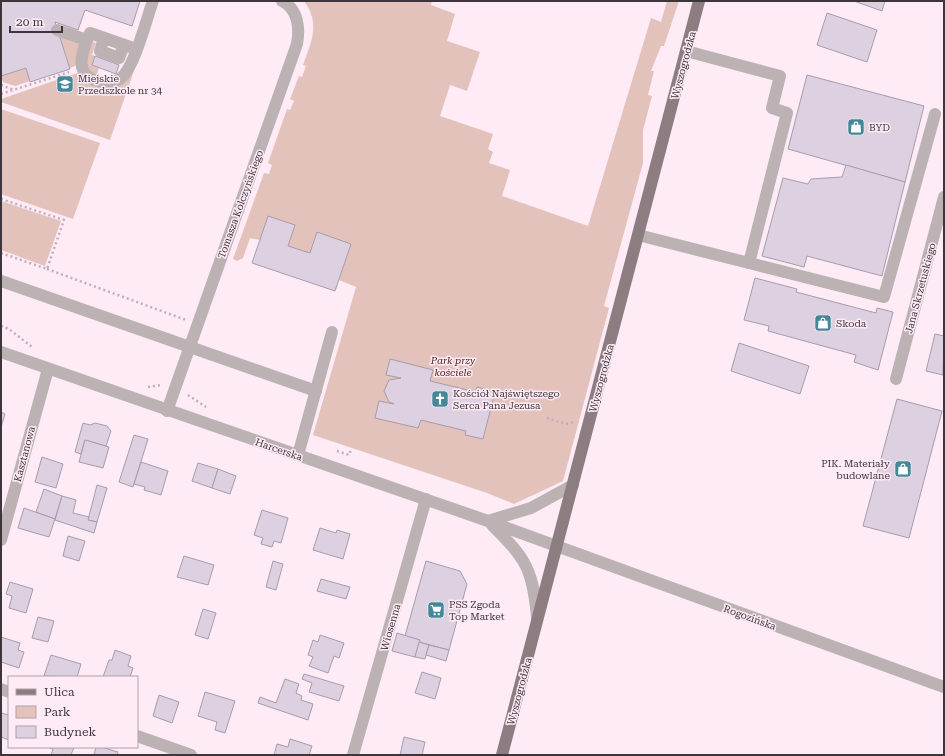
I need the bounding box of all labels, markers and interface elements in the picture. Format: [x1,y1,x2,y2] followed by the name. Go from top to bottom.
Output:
[10,8,62,34] scale bar
[16,15,43,29] text: 20 m
[669,30,698,100] street label: Wyszogrodzka
[78,73,163,96] place label: Miejskie Przedszkole nr 34
[55,74,75,94] school or university icon: Miejskie Przedszkole nr 34
[846,117,866,137] shop icon: BYD
[869,122,890,133] place label: BYD
[216,149,265,260] street label: Tomasza Kolczyńskiego
[903,242,938,335] street label: Jana Skrzetuskiego
[813,313,833,333] shop icon: Skoda
[836,318,867,329] place label: Skoda
[587,343,616,413] street label: Wyszogrodzka
[430,355,476,378] park label: Park przy kościele
[453,388,560,411] place label: Kościół Najświętszego Serca Pana Jezusa
[430,389,450,409] church icon: Kościół Najświętszego Serca Pana Jezusa
[12,425,37,483] street label: Kasztanowa
[254,436,304,463] street label: Harcerska
[821,458,891,481] place label: PIK. Materiały budowlane
[893,459,913,479] shop icon: PIK. Materiały budowlane
[449,599,505,622] place label: PSS Zgoda Top Market
[426,600,446,620] supermarket icon: PSS Zgoda Top Market
[379,602,403,652] street label: Wiosenna
[722,603,778,632] street label: Rogozińska
[505,656,534,726] street label: Wyszogrodzka
[8,676,138,748] legend
[44,685,75,699] text: Ulica
[44,705,71,719] text: Park
[44,725,96,739] text: Budynek

